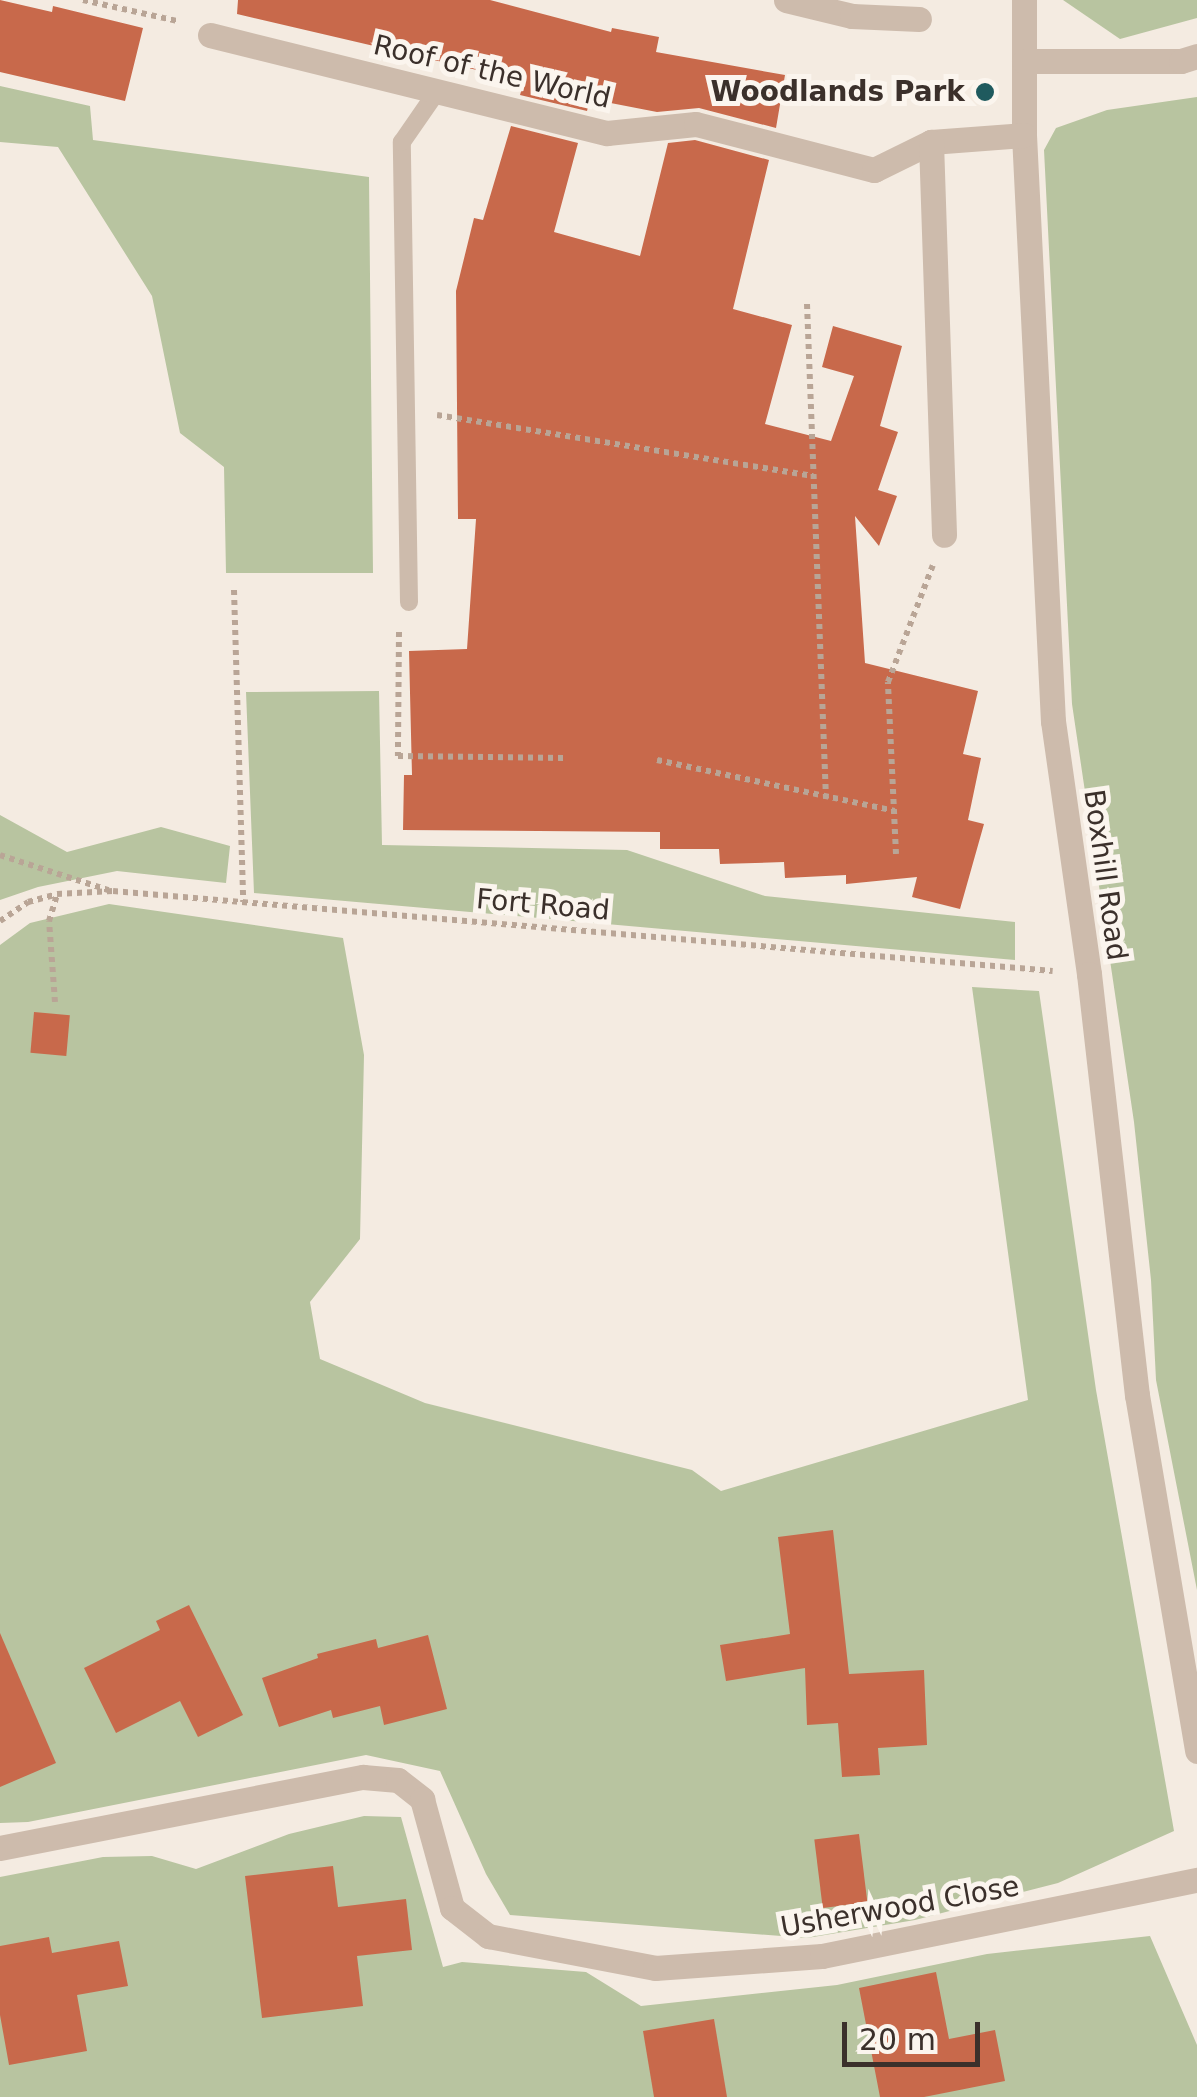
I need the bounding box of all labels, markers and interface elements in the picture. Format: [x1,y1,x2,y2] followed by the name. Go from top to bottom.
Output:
[370,28,614,116] street label: Roof of the World
[711,75,965,109] place label: Woodlands Park
[974,81,996,103] marker: Woodlands Park
[1076,787,1134,963] street label: Boxhill Road
[475,882,611,928] street label: Fort Road
[778,1869,1022,1945] street label: Usherwood Close
[847,2002,984,2064] scale bar
[859,2022,936,2057] text: 20 m

